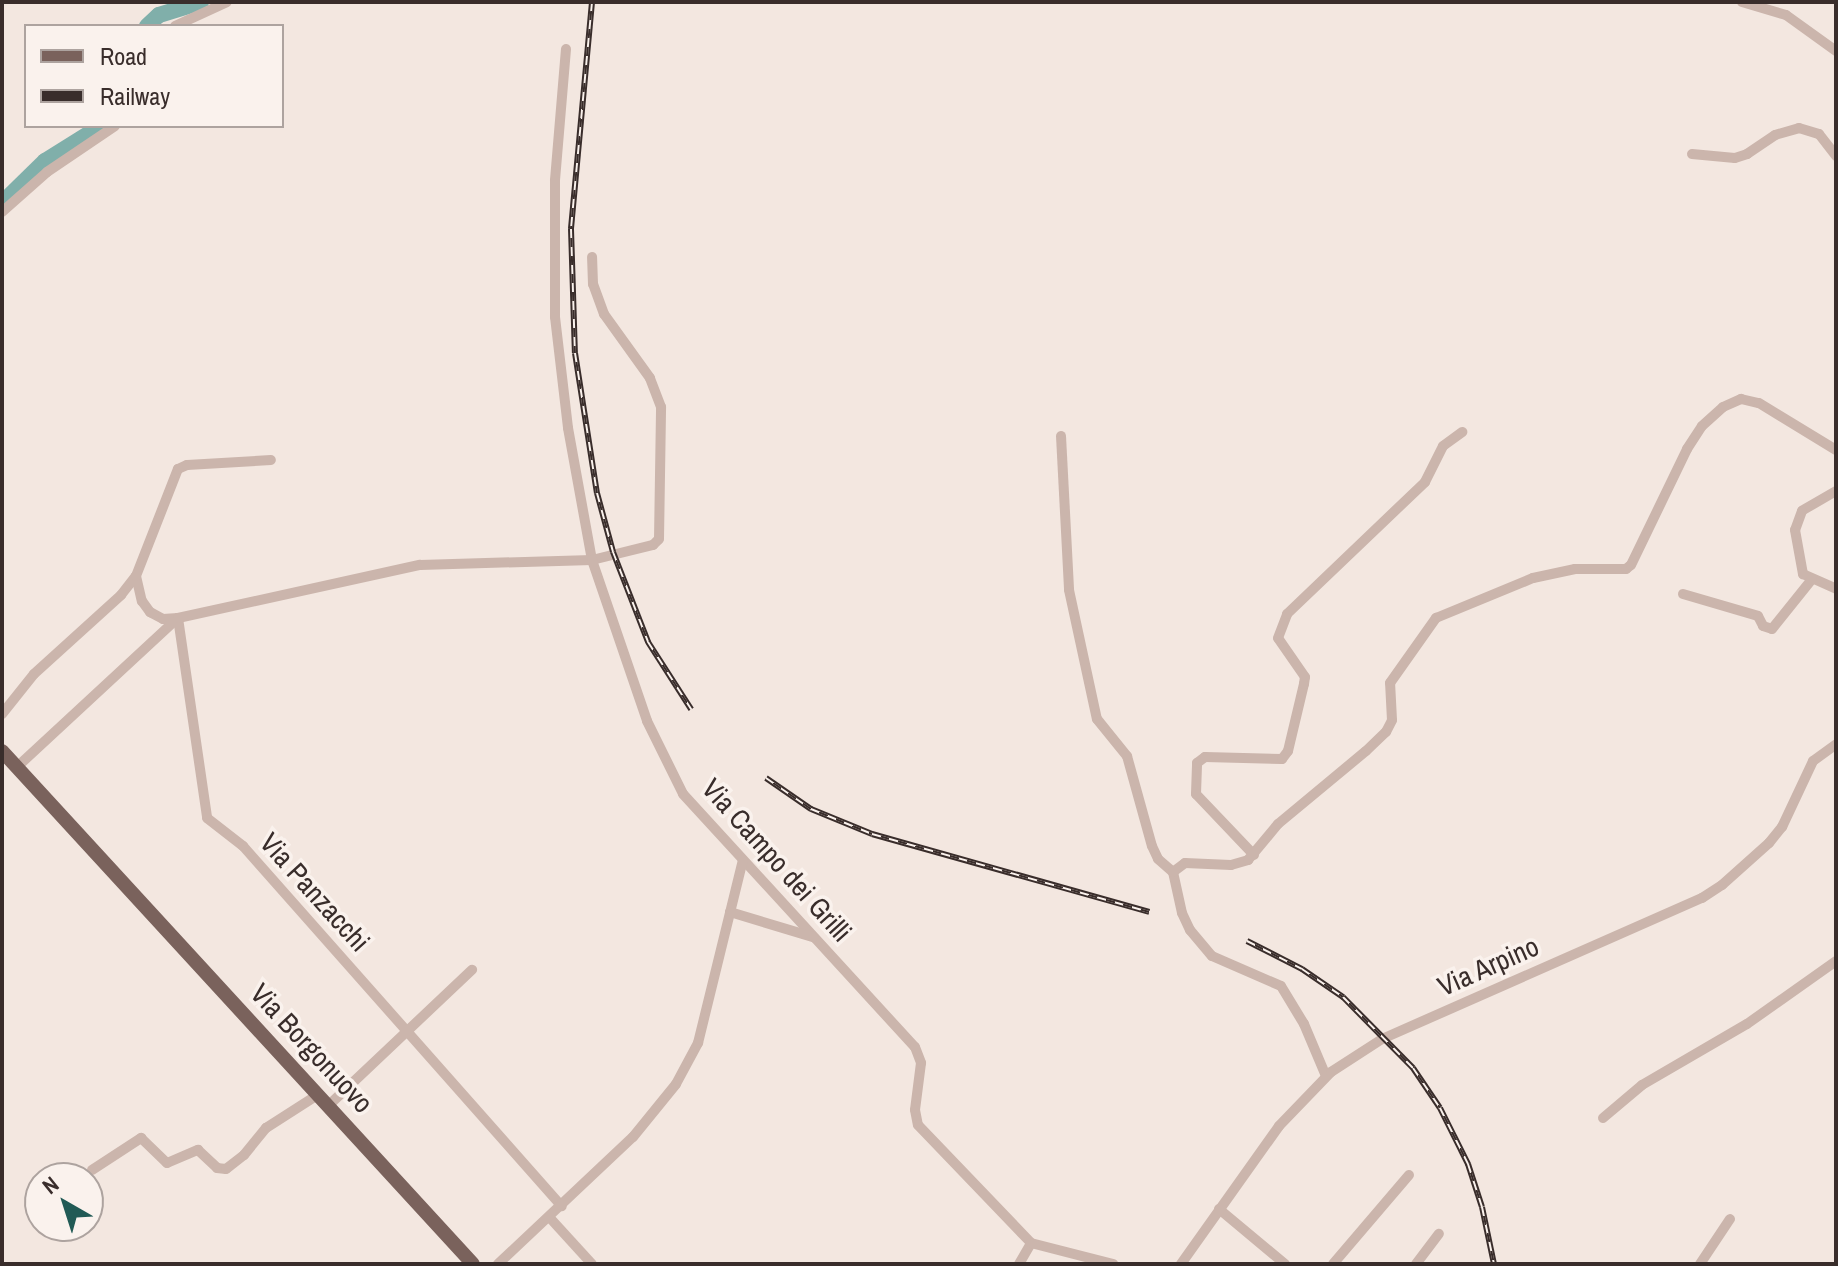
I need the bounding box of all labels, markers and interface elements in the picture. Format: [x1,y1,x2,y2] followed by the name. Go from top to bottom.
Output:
[24,24,284,128] legend
[100,40,147,72] text: Road
[100,80,170,112] text: Railway
[695,772,859,948] street label: Via Campo dei Grilli
[253,826,377,958] street label: Via Panzacchi
[1432,929,1544,1003] street label: Via Arpino
[244,976,380,1120] street label: Via Borgonuovo
[24,1162,104,1242] north arrow
[36,1169,65,1201] text: N

